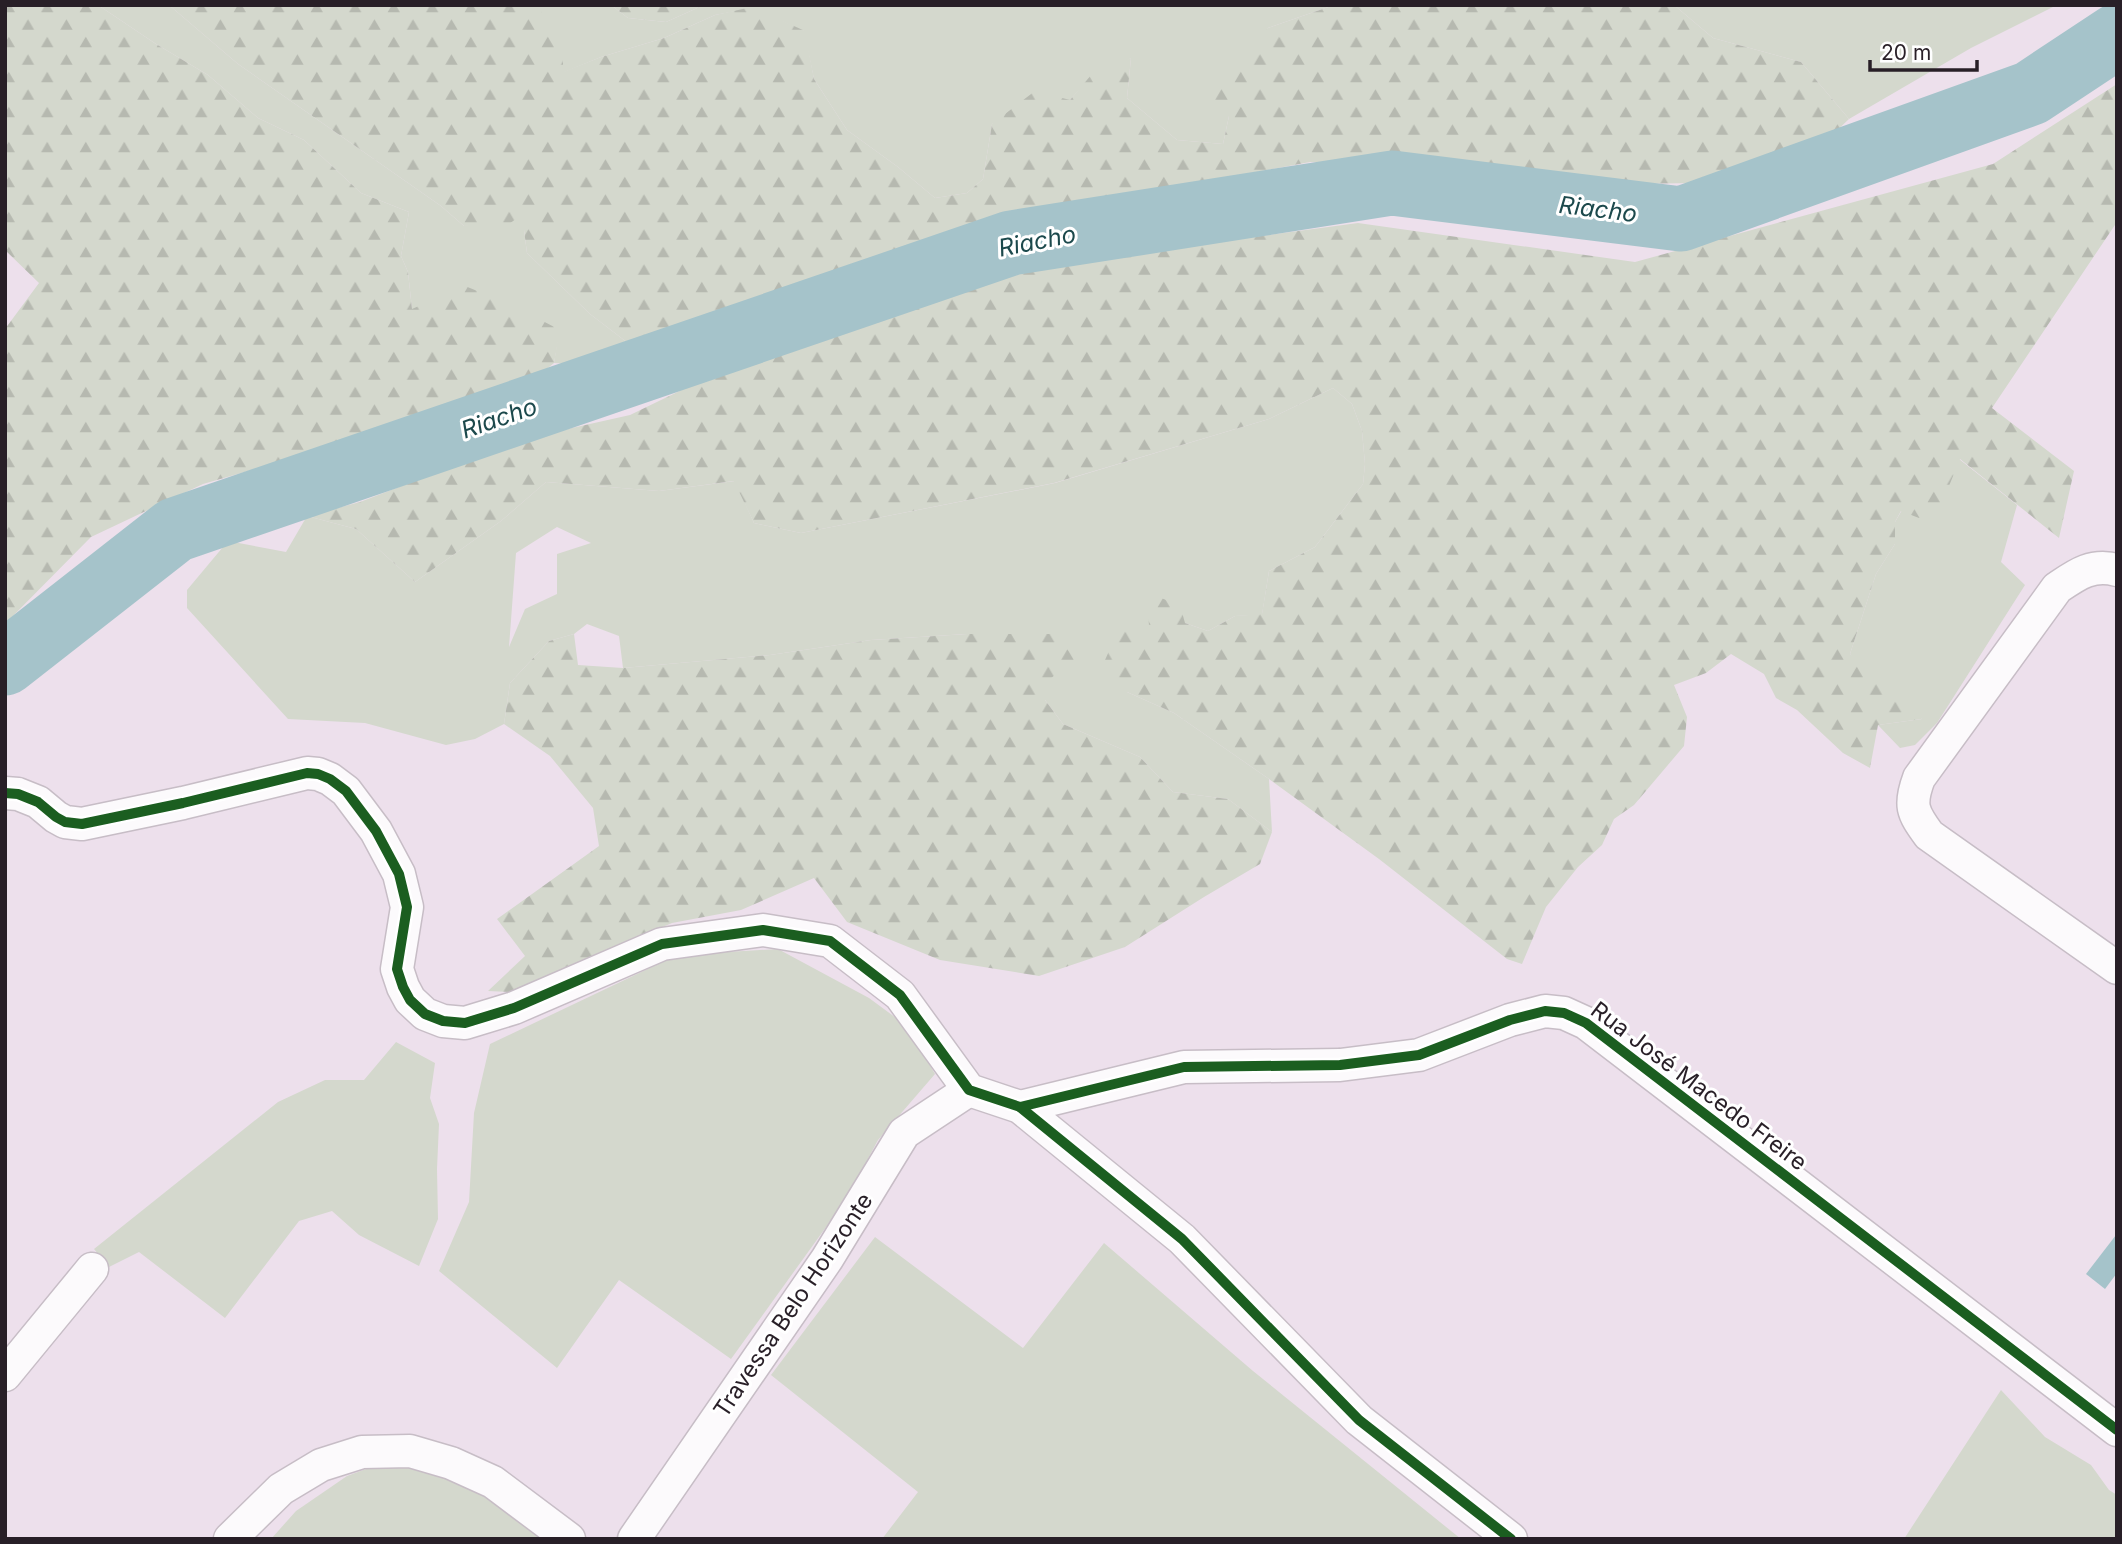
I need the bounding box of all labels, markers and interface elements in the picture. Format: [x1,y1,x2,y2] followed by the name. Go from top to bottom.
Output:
[1870,28,1977,72] scale bar
[1881,40,1931,65] text: 20 m
[1557,190,1639,228] water label: Riacho
[996,219,1078,263] water label: Riacho
[457,392,541,444] water label: Riacho
[1585,996,1813,1176] street label: Rua José Macedo Freire
[707,1188,879,1422] street label: Travessa Belo Horizonte

